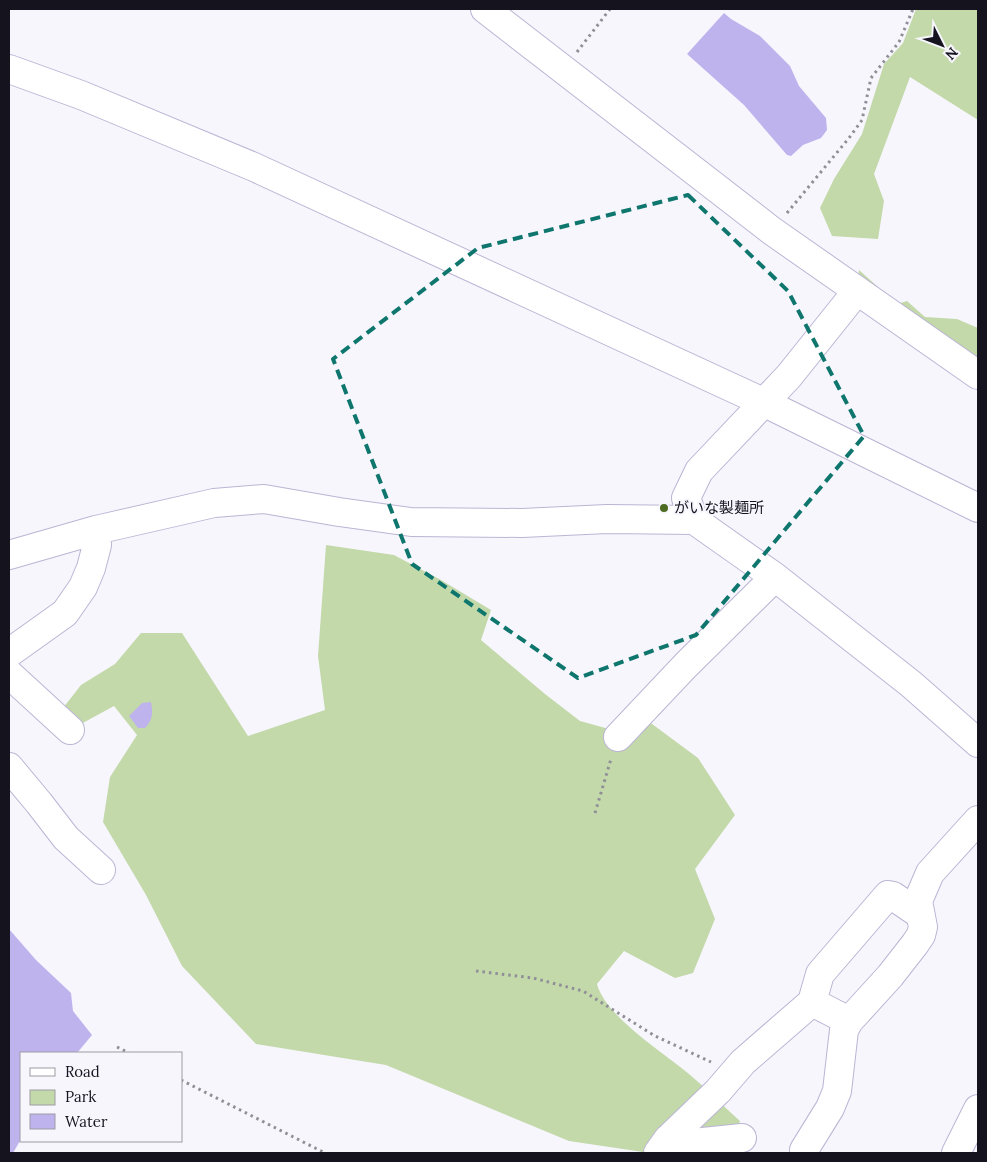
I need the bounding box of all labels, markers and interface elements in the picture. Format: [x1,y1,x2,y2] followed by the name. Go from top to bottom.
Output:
[917,20,967,70] north arrow
[941,44,962,64] text: N
[674,498,764,517] place label: がいな製麺所
[658,502,670,514] marker: がいな製麺所
[20,1052,182,1142] legend
[65,1062,100,1081] text: Road
[65,1087,96,1106] text: Park
[65,1112,108,1131] text: Water

